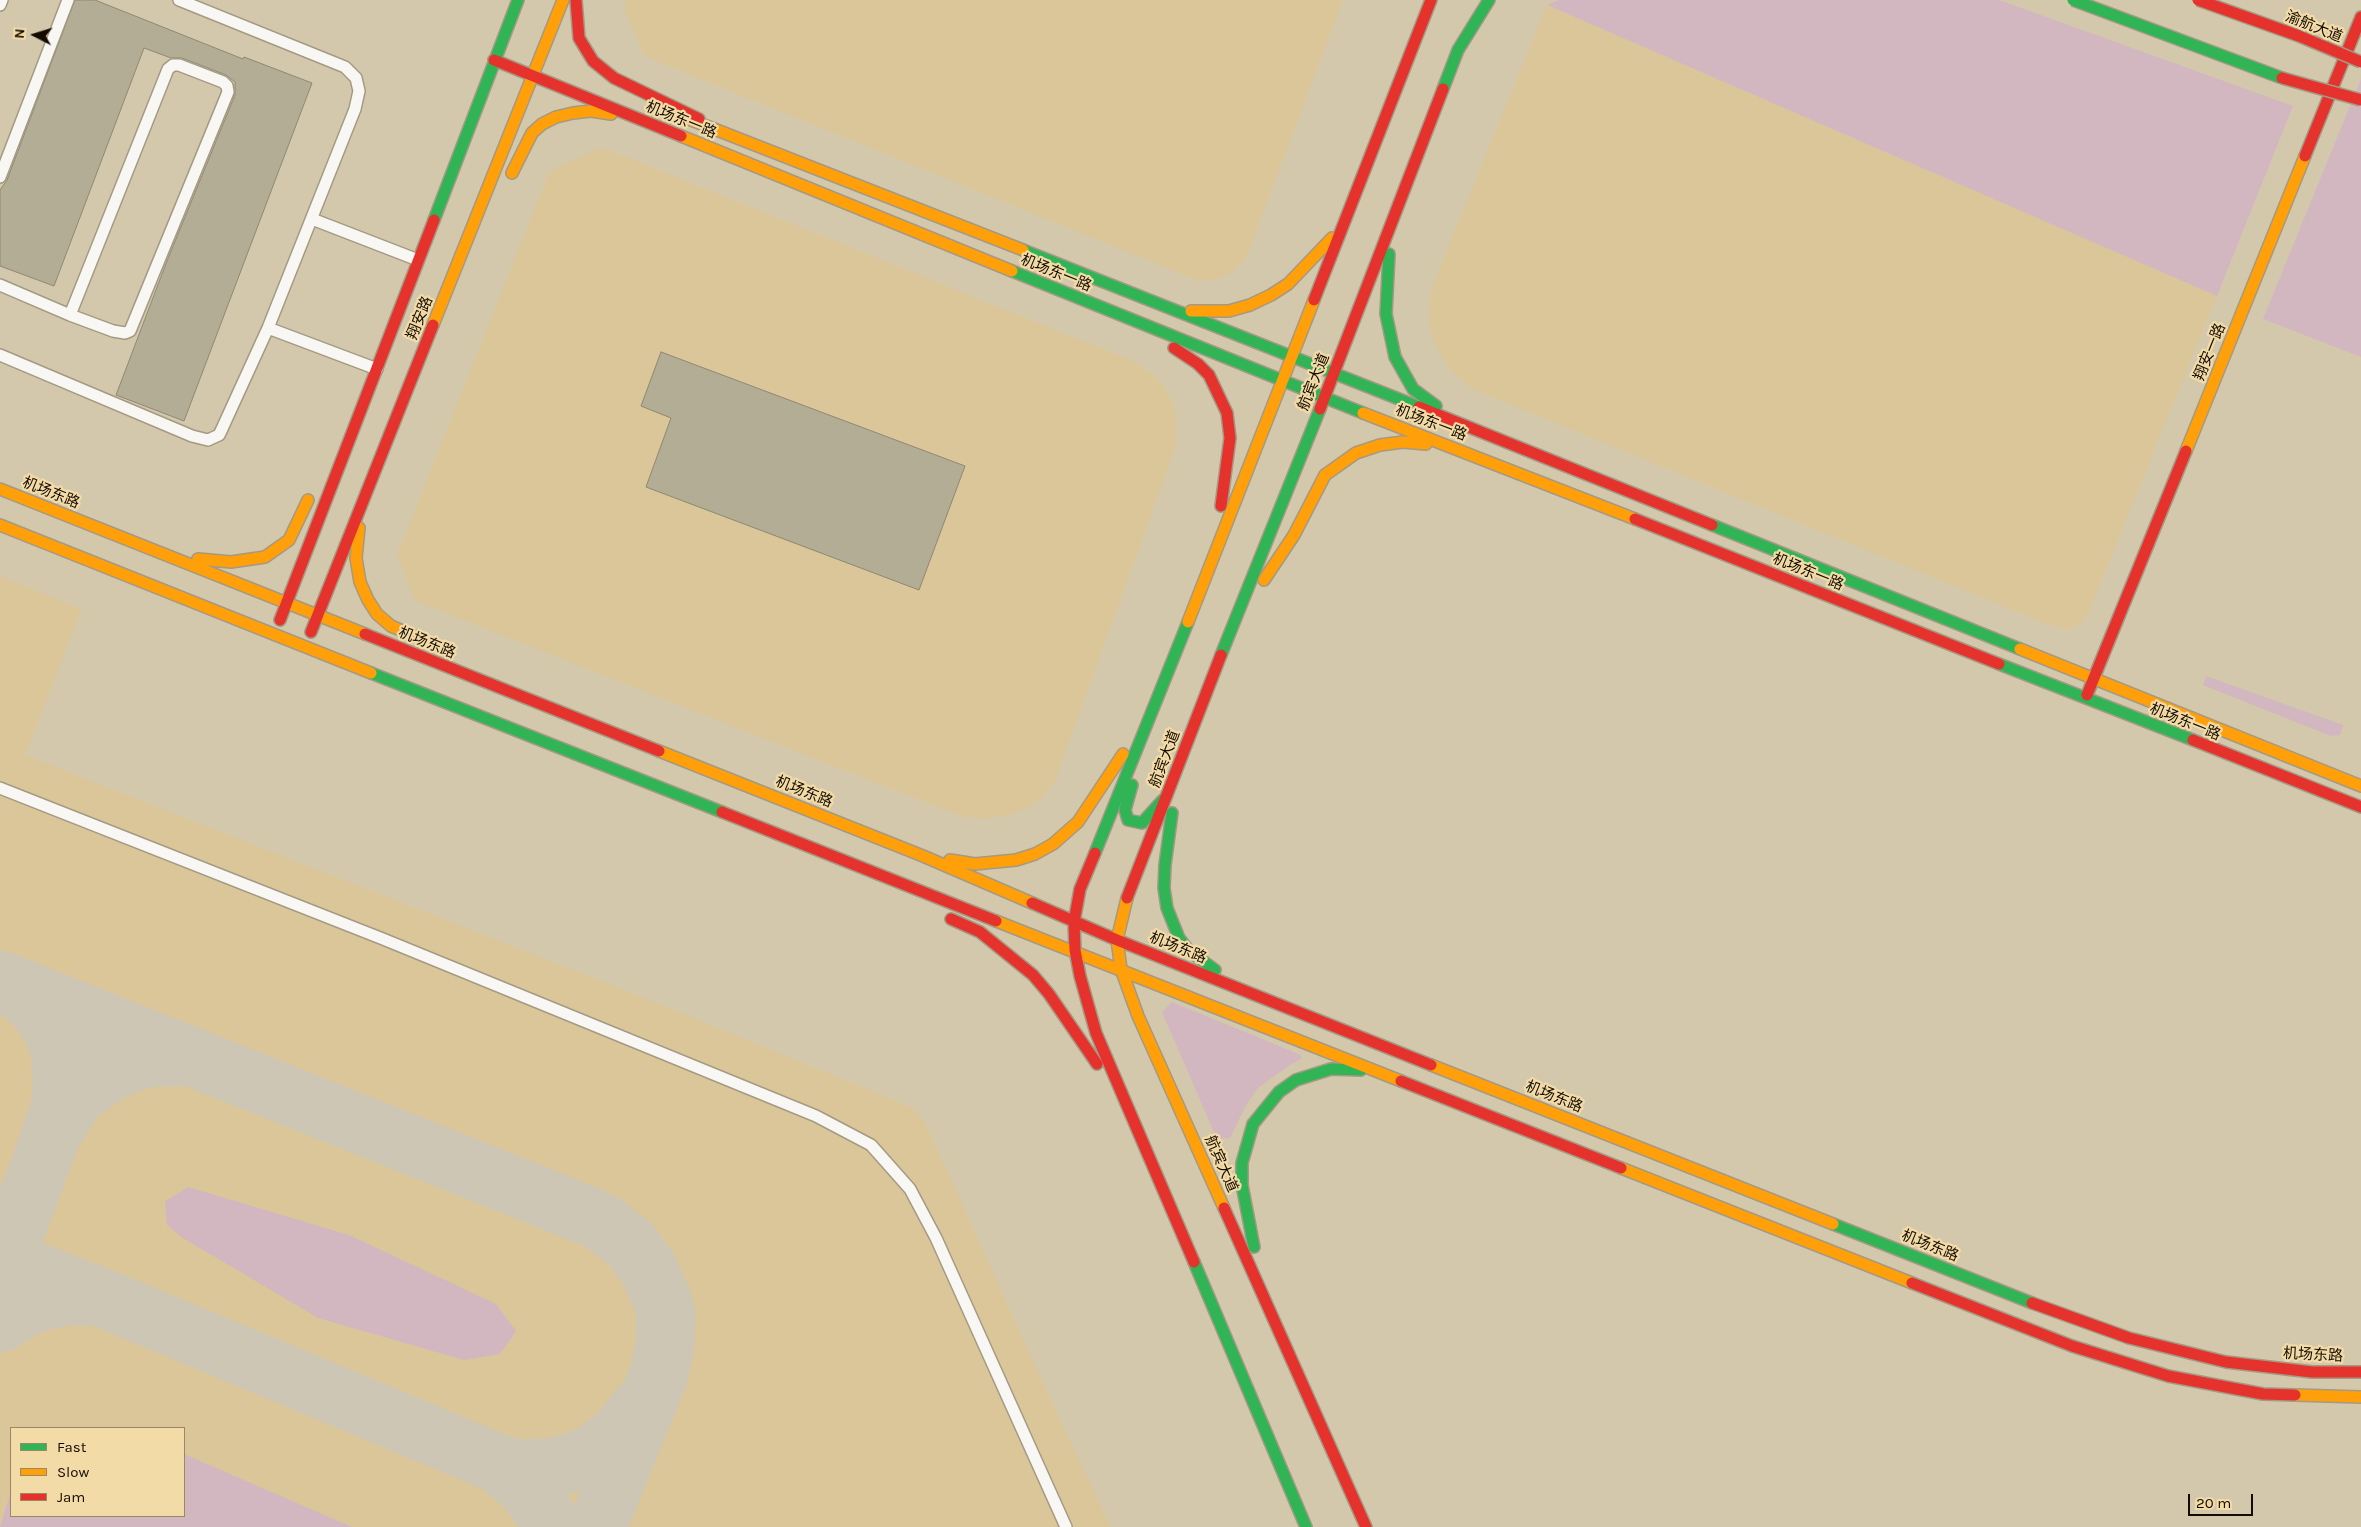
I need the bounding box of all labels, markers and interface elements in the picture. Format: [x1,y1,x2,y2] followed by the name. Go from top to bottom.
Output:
[2283,7,2345,47] street label: 渝航大道
[10,10,60,60] north arrow
[11,28,28,39] text: N
[643,98,719,142] street label: 机场东一路
[1018,251,1094,295] street label: 机场东一路
[403,294,437,342] street label: 翔安路
[2190,321,2230,383] street label: 翔安一路
[1294,351,1334,413] street label: 航宾大道
[1393,401,1469,445] street label: 机场东一路
[20,473,82,513] street label: 机场东路
[1770,550,1846,594] street label: 机场东一路
[396,623,458,663] street label: 机场东路
[2147,700,2223,744] street label: 机场东一路
[1146,728,1184,790] street label: 航宾大道
[773,772,835,812] street label: 机场东路
[1147,928,1209,968] street label: 机场东路
[1523,1077,1585,1117] street label: 机场东路
[1201,1133,1241,1195] street label: 航宾大道
[1899,1226,1961,1266] street label: 机场东路
[2283,1344,2343,1366] street label: 机场东路
[10,1427,185,1517] legend
[57,1438,86,1456] text: Fast
[57,1463,89,1481] text: Slow
[2191,1484,2256,1516] scale bar
[57,1488,85,1506] text: Jam
[2196,1494,2231,1512] text: 20 m

